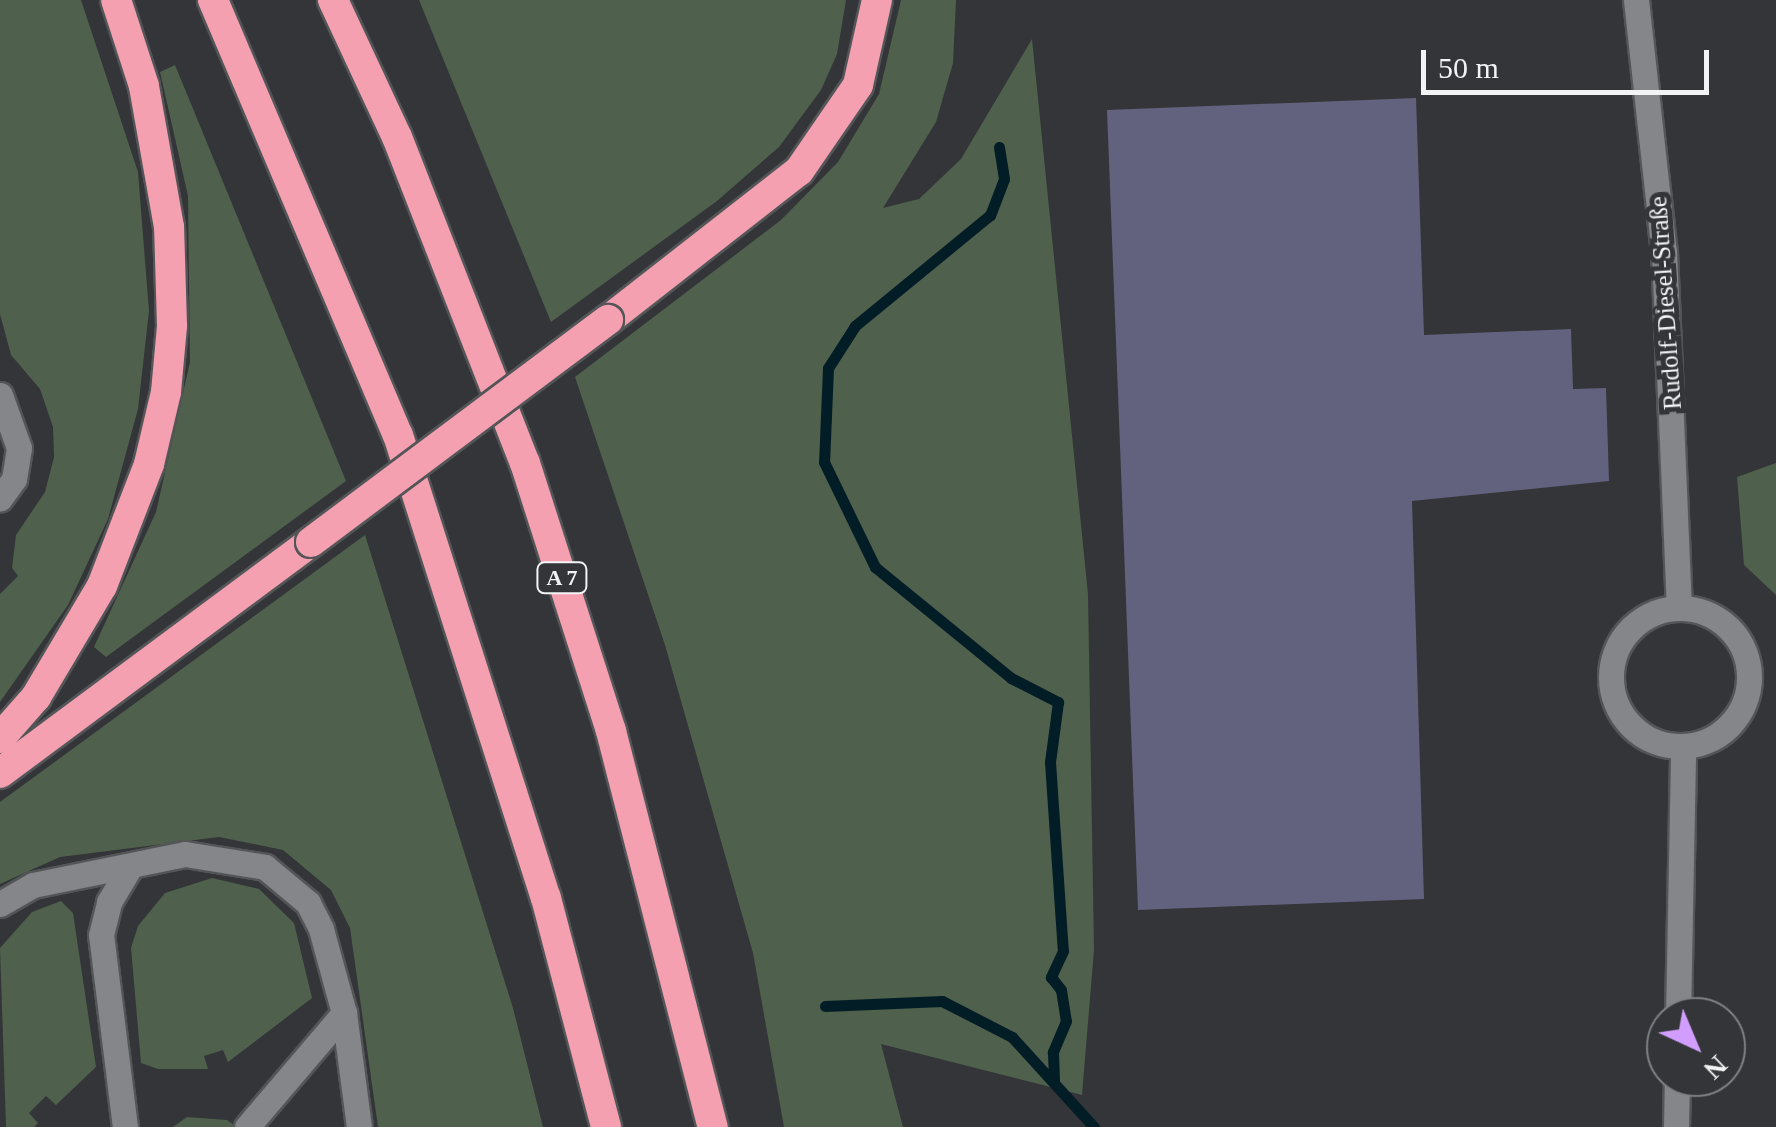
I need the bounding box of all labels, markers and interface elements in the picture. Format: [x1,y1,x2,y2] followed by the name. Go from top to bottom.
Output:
[1426,30,1714,92] scale bar
[1438,51,1499,84] text: 50 m
[1644,195,1688,411] street label: Rudolf-Diesel-Straße
[534,561,590,595] road number: A 7
[1646,997,1746,1097] north arrow
[1698,1049,1734,1086] text: N

